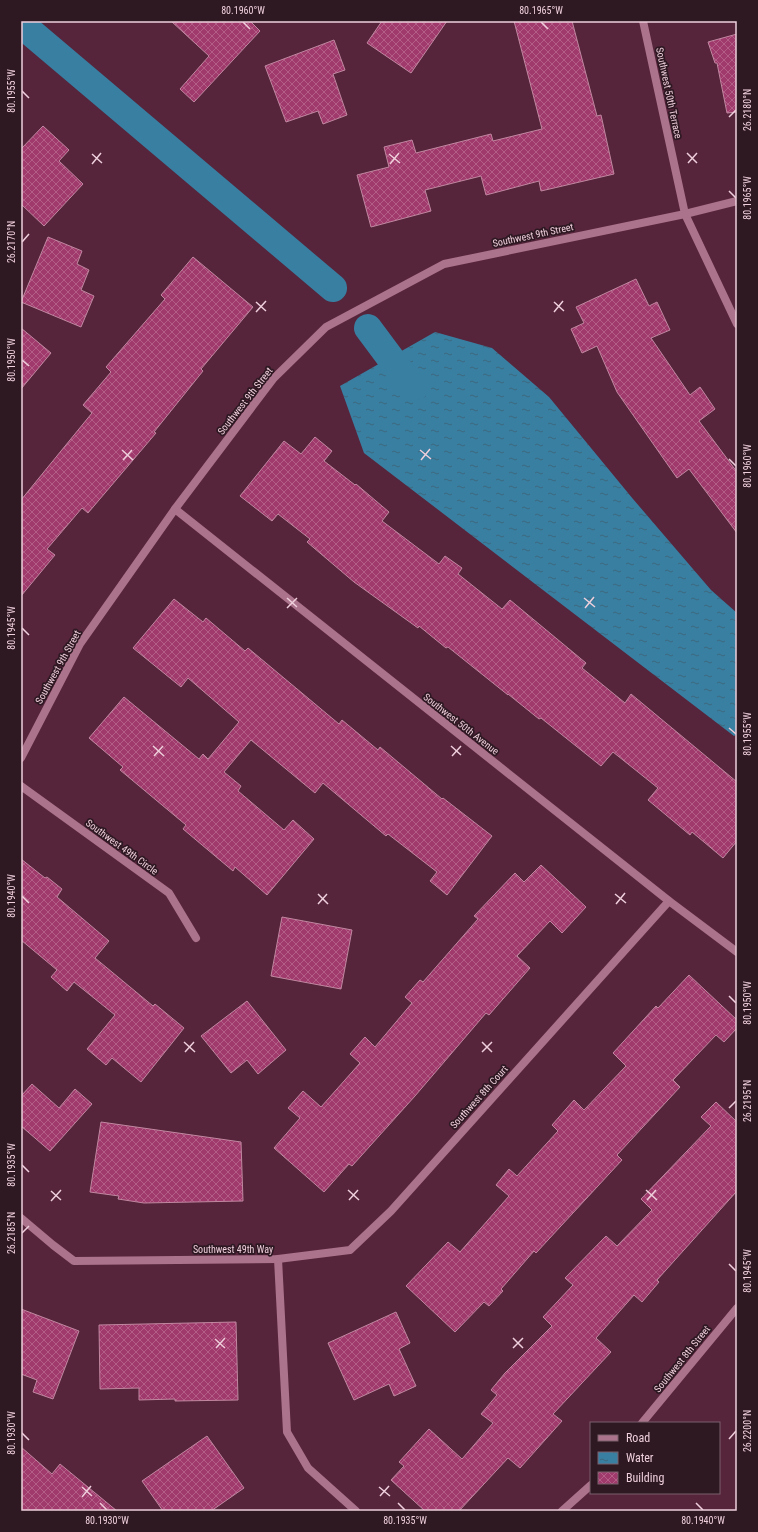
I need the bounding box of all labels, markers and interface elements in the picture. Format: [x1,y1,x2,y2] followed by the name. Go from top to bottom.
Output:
[221,5,265,16] text: 80.1960°W
[519,5,563,16] text: 80.1965°W
[654,46,684,140] street label: Southwest 50th Terrace
[6,69,17,113] text: 80.1955°W
[742,89,753,131] text: 26.2180°N
[742,176,753,220] text: 80.1965°W
[6,221,17,263] text: 26.2170°N
[492,221,574,249] street label: Southwest 9th Street
[6,338,17,382] text: 80.1950°W
[215,365,275,437] street label: Southwest 9th Street
[742,444,753,488] text: 80.1960°W
[6,606,17,650] text: 80.1945°W
[33,628,83,706] street label: Southwest 9th Street
[421,691,501,757] street label: Southwest 50th Avenue
[742,712,753,756] text: 80.1955°W
[84,817,160,877] street label: Southwest 49th Circle
[6,874,17,918] text: 80.1940°W
[742,981,753,1025] text: 80.1950°W
[448,1063,510,1131] street label: Southwest 8th Court
[742,1080,753,1122] text: 26.2195°N
[6,1143,17,1187] text: 80.1935°W
[6,1212,17,1254] text: 26.2185°N
[193,1244,273,1255] street label: Southwest 49th Way
[742,1249,753,1293] text: 80.1945°W
[652,1324,712,1394] street label: Southwest 8th Street
[742,1410,753,1452] text: 26.2200°N
[6,1411,17,1455] text: 80.1930°W
[590,1422,720,1494] legend
[626,1431,650,1445] text: Road
[626,1451,654,1465] text: Water
[626,1471,664,1485] text: Building
[85,1515,129,1526] text: 80.1930°W
[383,1515,427,1526] text: 80.1935°W
[681,1515,725,1526] text: 80.1940°W

